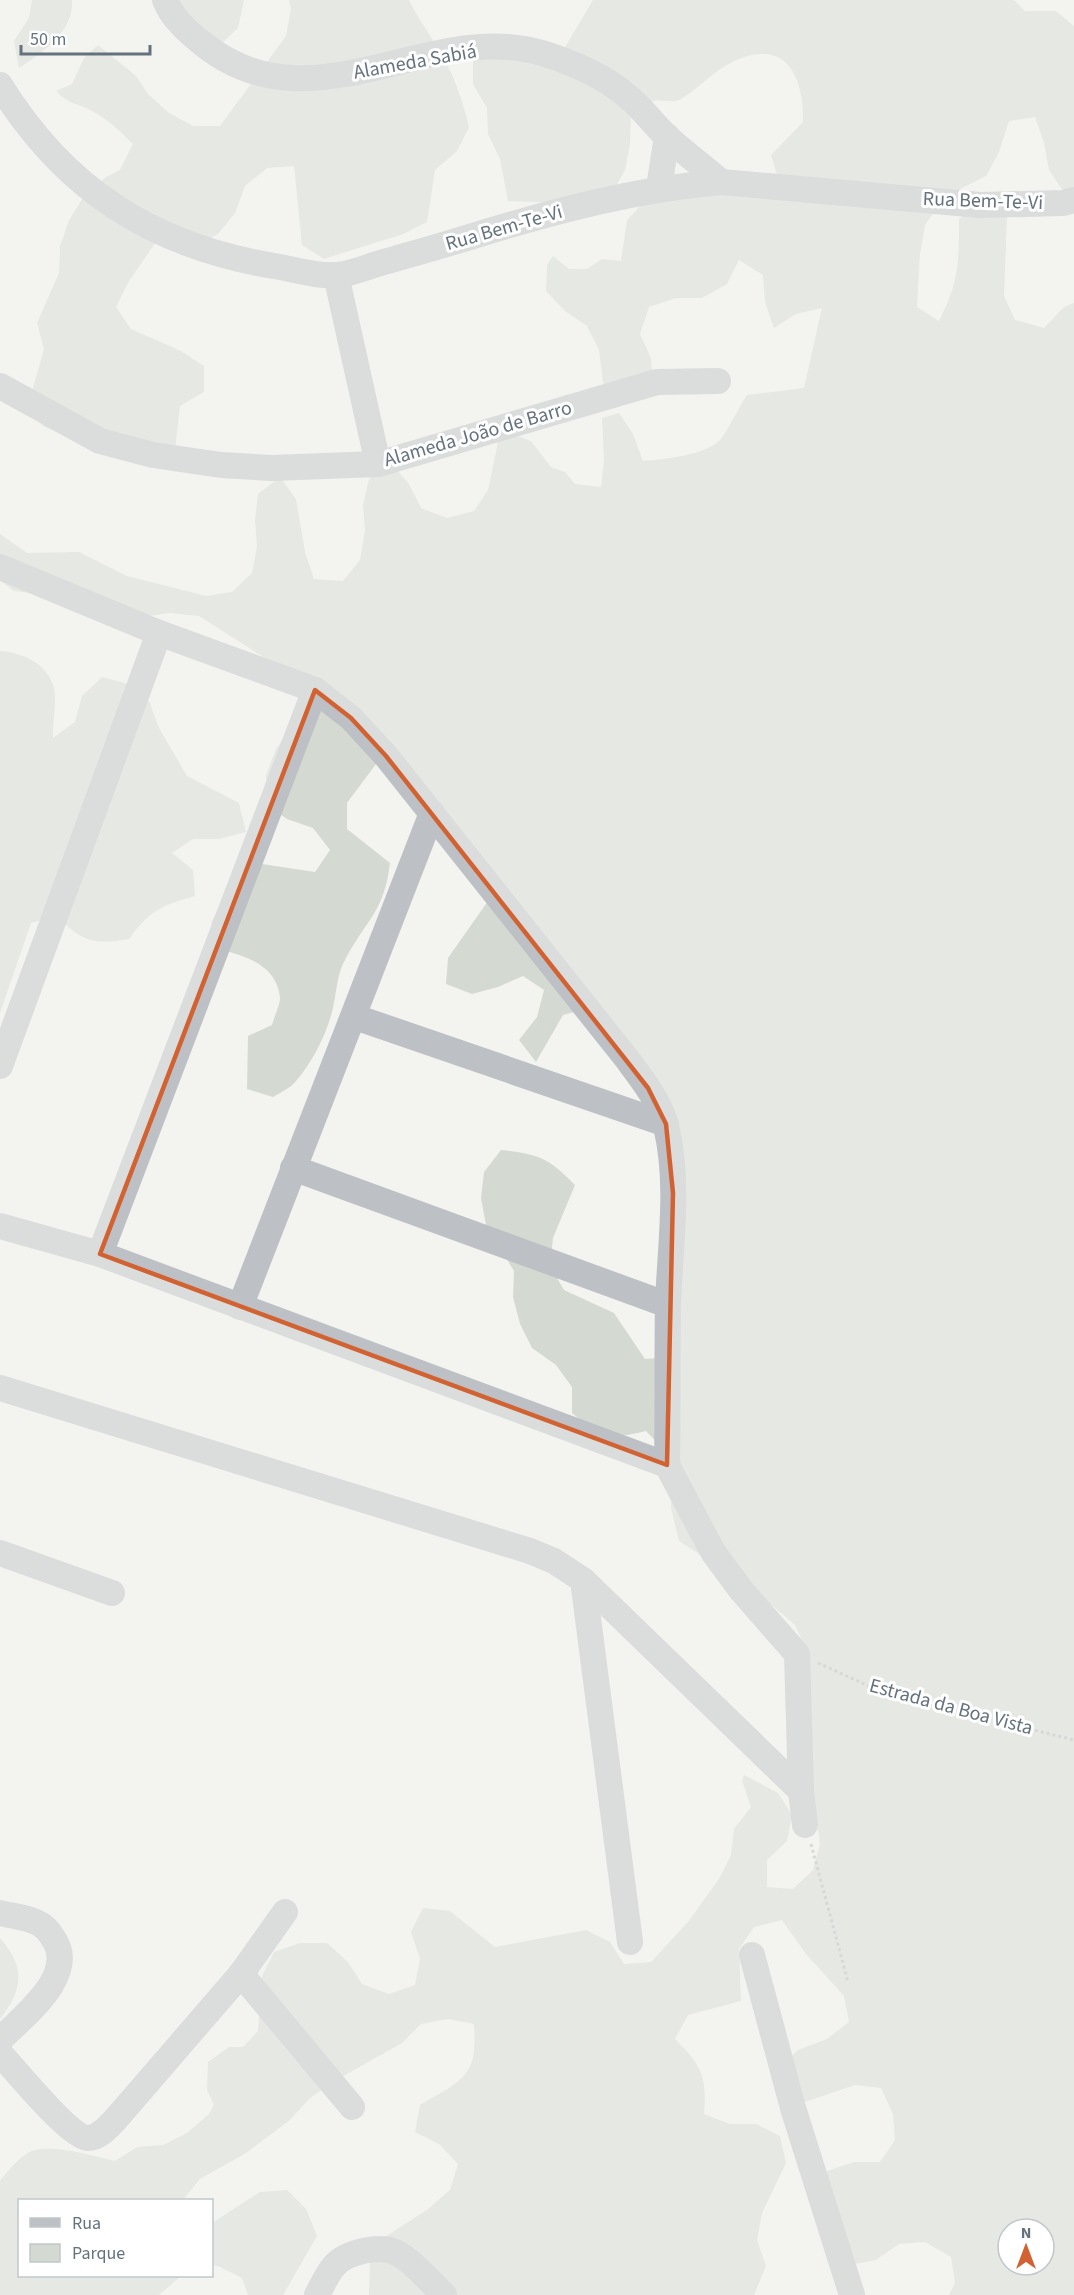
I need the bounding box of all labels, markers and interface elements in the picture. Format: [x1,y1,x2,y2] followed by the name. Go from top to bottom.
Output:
[21,18,150,56] scale bar
[30,27,66,52] text: 50 m
[351,37,479,87] street label: Alameda Sabiá
[922,185,1044,217] street label: Rua Bem-Te-Vi
[442,198,566,258] street label: Rua Bem-Te-Vi
[381,394,575,474] street label: Alameda João de Barro
[866,1672,1036,1742] street label: Estrada da Boa Vista
[18,2199,213,2277] legend
[72,2211,101,2236] text: Rua
[996,2217,1056,2277] north arrow
[1021,2222,1031,2244] text: N
[72,2241,125,2266] text: Parque

